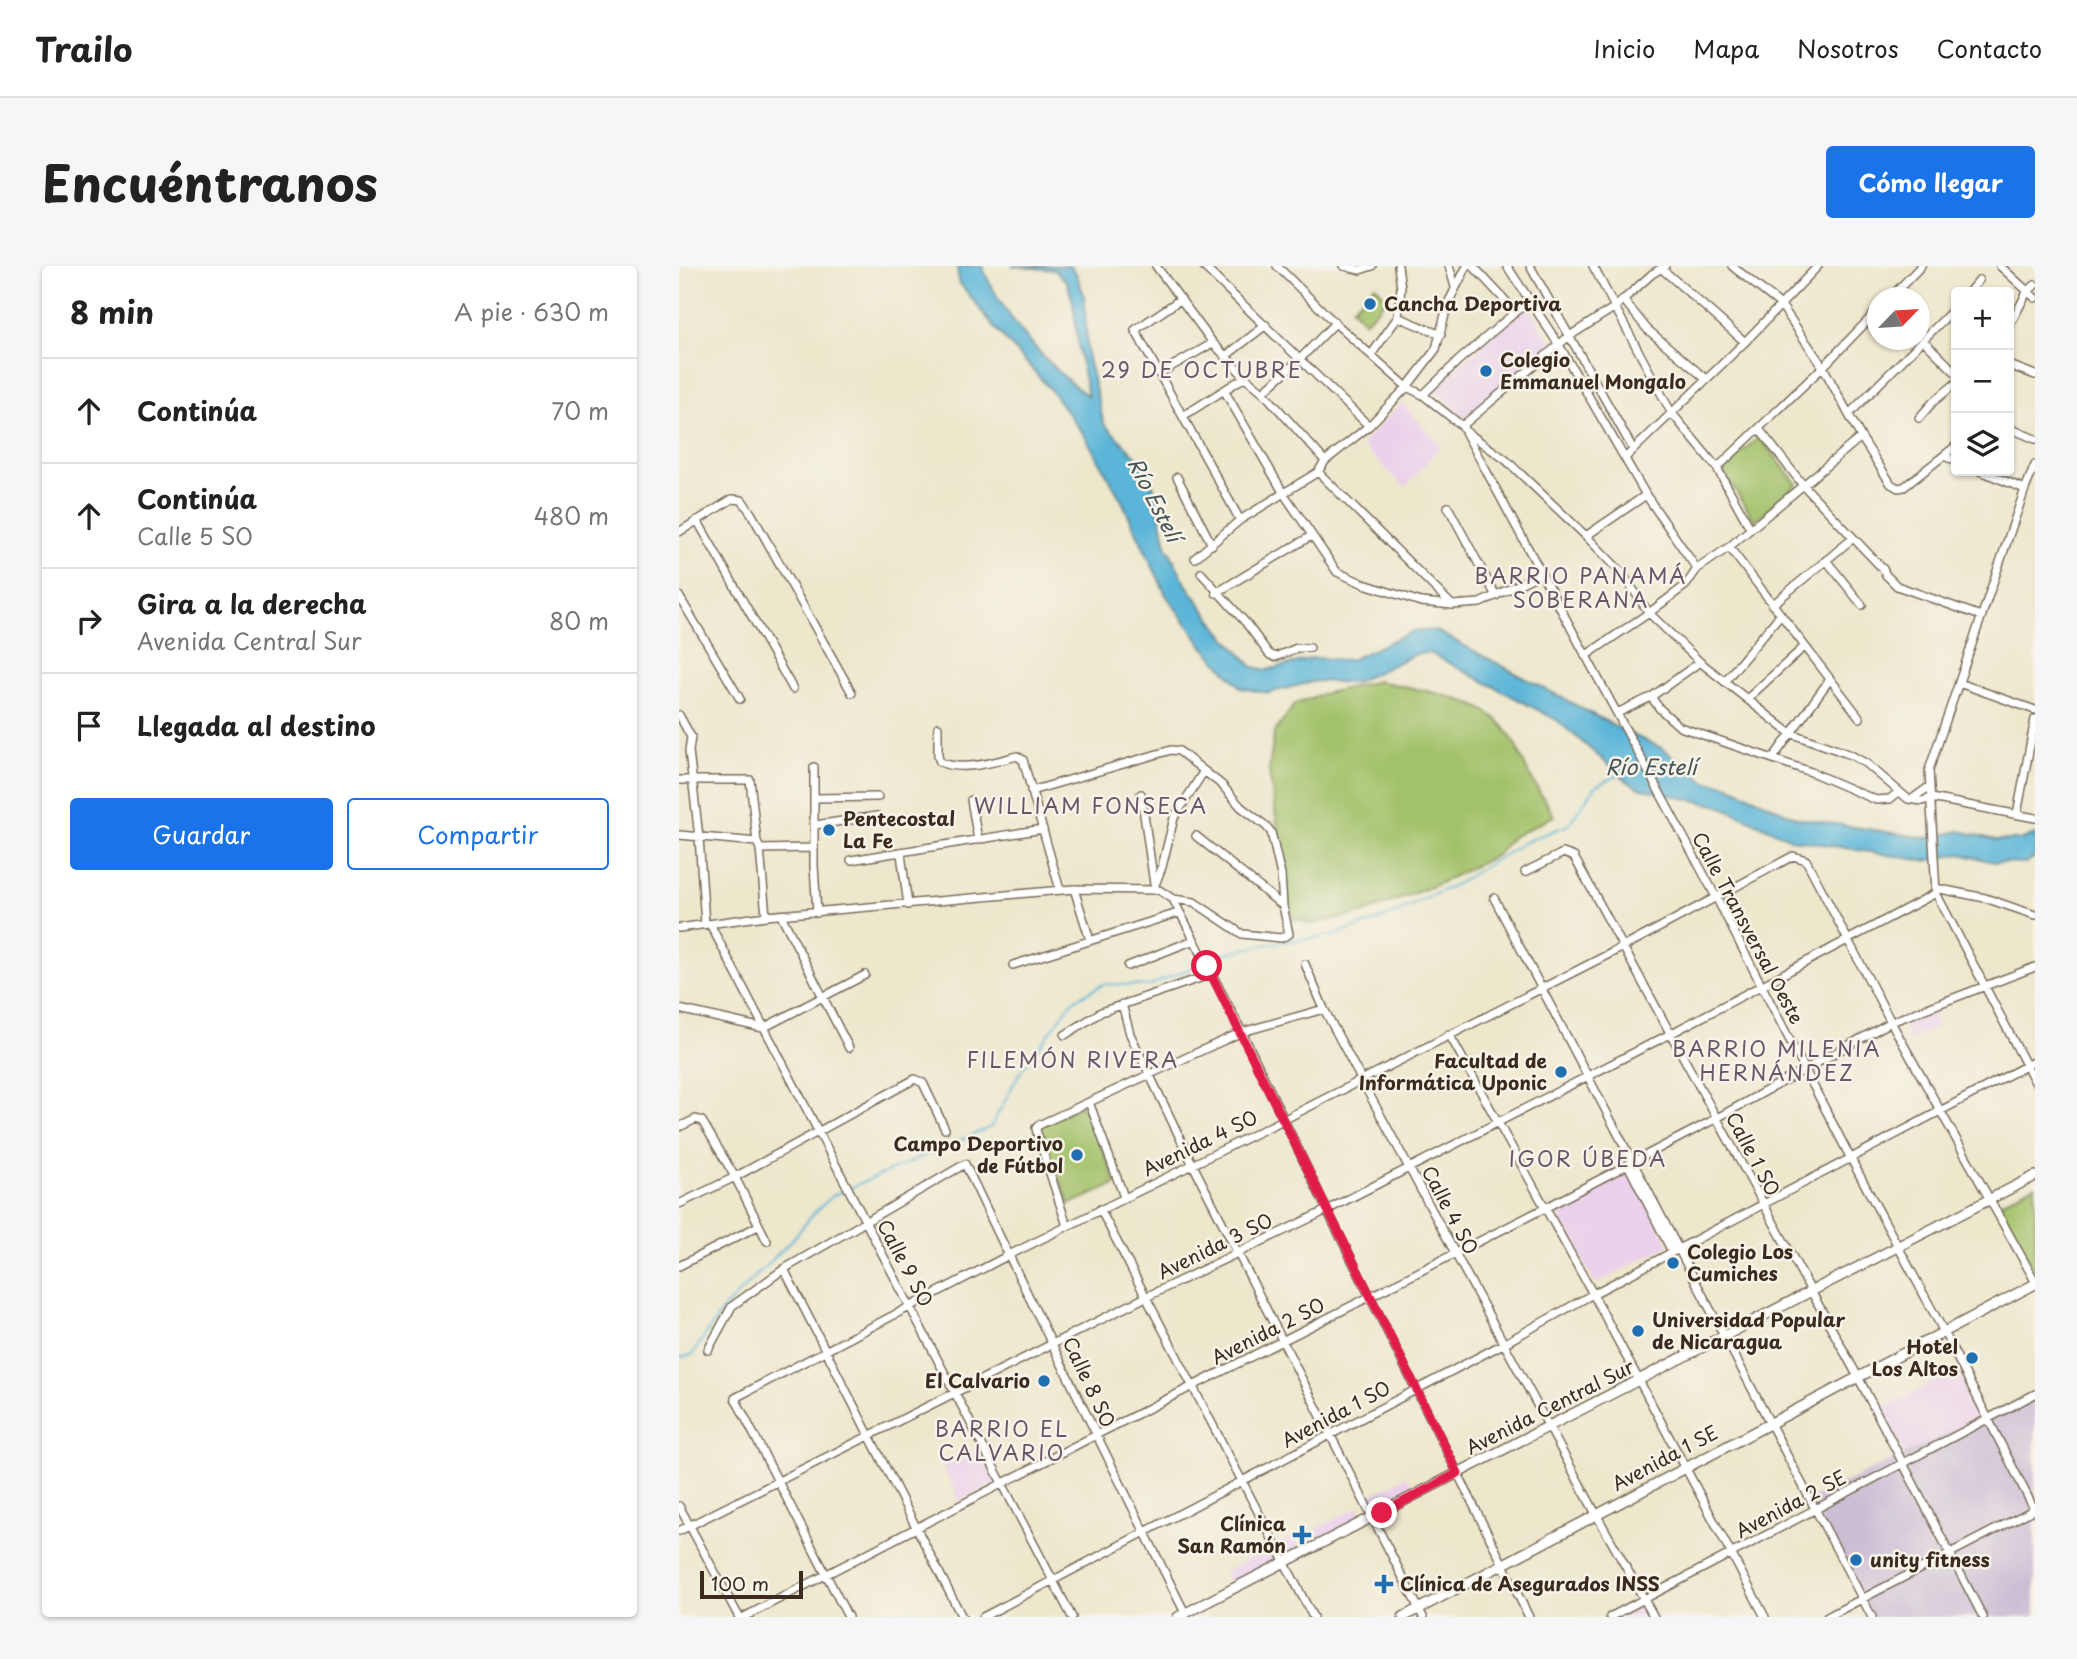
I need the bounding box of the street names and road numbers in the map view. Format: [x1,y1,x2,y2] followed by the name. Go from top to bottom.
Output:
[1686,826,1812,1029] street label: Calle Transversal Oeste
[1137,1102,1262,1182] street label: Avenida 4 SO
[1720,1106,1788,1201] street label: Calle 1 SO
[1416,1160,1486,1259] street label: Calle 4 SO
[1152,1205,1277,1285] street label: Avenida 3 SO
[871,1214,941,1311] street label: Calle 9 SO
[1206,1290,1329,1371] street label: Avenida 2 SO
[1057,1332,1123,1431] street label: Calle 8 SO
[1461,1351,1639,1461] street label: Avenida Central Sur
[1276,1373,1395,1454] street label: Avenida 1 SO
[1606,1417,1723,1497] street label: Avenida 1 SE
[1730,1462,1851,1544] street label: Avenida 2 SE

